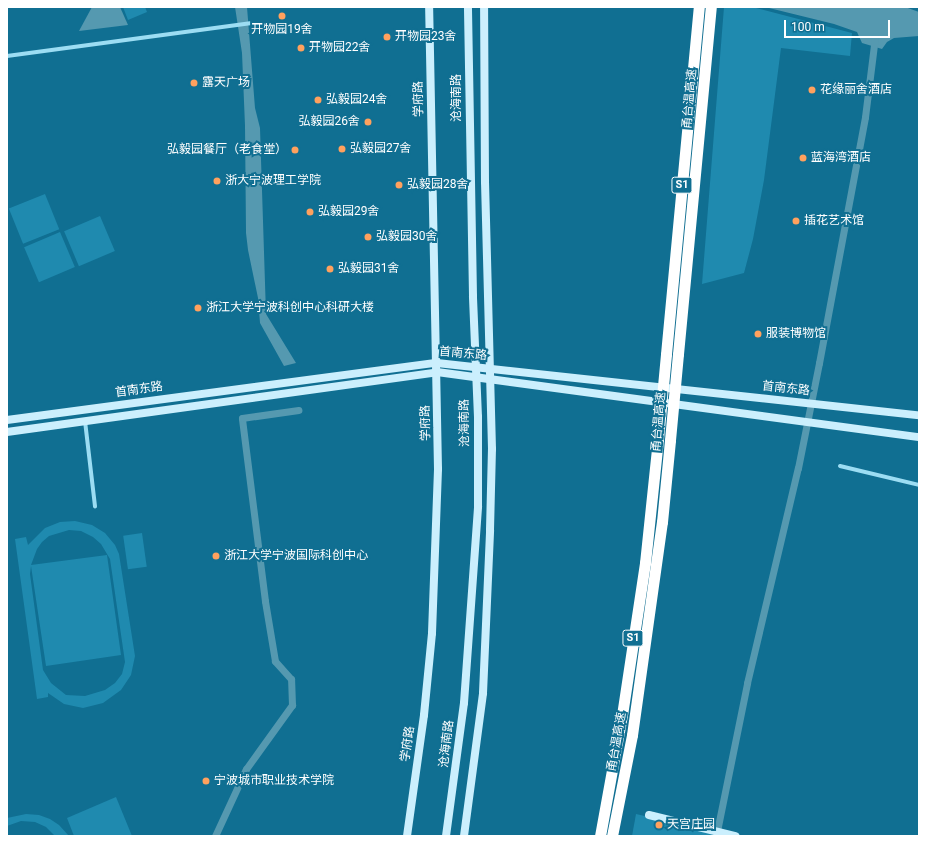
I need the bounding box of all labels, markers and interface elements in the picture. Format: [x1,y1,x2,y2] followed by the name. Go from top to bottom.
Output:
[277,11,287,21] marker: 开物园19舍
[786,12,892,38] scale bar
[791,20,825,34] text: 100 m
[251,23,313,37] place label: 开物园19舍
[395,30,456,44] place label: 开物园23舍
[382,32,392,42] marker: 开物园23舍
[309,41,370,55] place label: 开物园22舍
[296,43,306,53] marker: 开物园22舍
[680,68,700,130] street label: 甬台温高速
[450,74,464,122] street label: 沧海南路
[202,76,250,90] place label: 露天广场
[189,78,199,88] marker: 露天广场
[411,81,427,117] street label: 学府路
[820,83,892,97] place label: 花缘丽舍酒店
[807,85,817,95] marker: 花缘丽舍酒店
[326,93,387,107] place label: 弘毅园24舍
[313,95,323,105] marker: 弘毅园24舍
[299,115,360,129] place label: 弘毅园26舍
[363,117,373,127] marker: 弘毅园26舍
[350,142,411,156] place label: 弘毅园27舍
[167,143,287,157] place label: 弘毅园餐厅（老食堂）
[337,144,347,154] marker: 弘毅园27舍
[290,145,300,155] marker: 弘毅园餐厅（老食堂）
[811,151,871,165] place label: 蓝海湾酒店
[798,153,808,163] marker: 蓝海湾酒店
[225,174,321,188] place label: 浙大宁波理工学院
[212,176,222,186] marker: 浙大宁波理工学院
[671,176,693,194] road number: S1
[407,178,468,192] place label: 弘毅园28舍
[394,180,404,190] marker: 弘毅园28舍
[318,205,379,219] place label: 弘毅园29舍
[305,207,315,217] marker: 弘毅园29舍
[804,214,864,228] place label: 插花艺术馆
[791,216,801,226] marker: 插花艺术馆
[376,230,437,244] place label: 弘毅园30舍
[363,232,373,242] marker: 弘毅园30舍
[338,262,399,276] place label: 弘毅园31舍
[325,264,335,274] marker: 弘毅园31舍
[206,301,374,315] place label: 浙江大学宁波科创中心科研大楼
[193,303,203,313] marker: 浙江大学宁波科创中心科研大楼
[766,327,826,341] place label: 服装博物馆
[753,329,763,339] marker: 服装博物馆
[438,345,488,363] street label: 首南东路
[761,379,811,399] street label: 首南东路
[114,380,164,400] street label: 首南东路
[649,391,669,453] street label: 甬台温高速
[457,399,473,447] street label: 沧海南路
[418,405,434,441] street label: 学府路
[224,549,368,563] place label: 浙江大学宁波国际科创中心
[211,551,221,561] marker: 浙江大学宁波国际科创中心
[622,629,644,647] road number: S1
[605,711,629,773] street label: 甬台温高速
[437,719,457,769] street label: 沧海南路
[398,725,418,763] street label: 学府路
[214,774,334,788] place label: 宁波城市职业技术学院
[201,776,211,786] marker: 宁波城市职业技术学院
[667,818,715,832] place label: 天宫庄园
[654,820,664,830] marker: 天宫庄园

